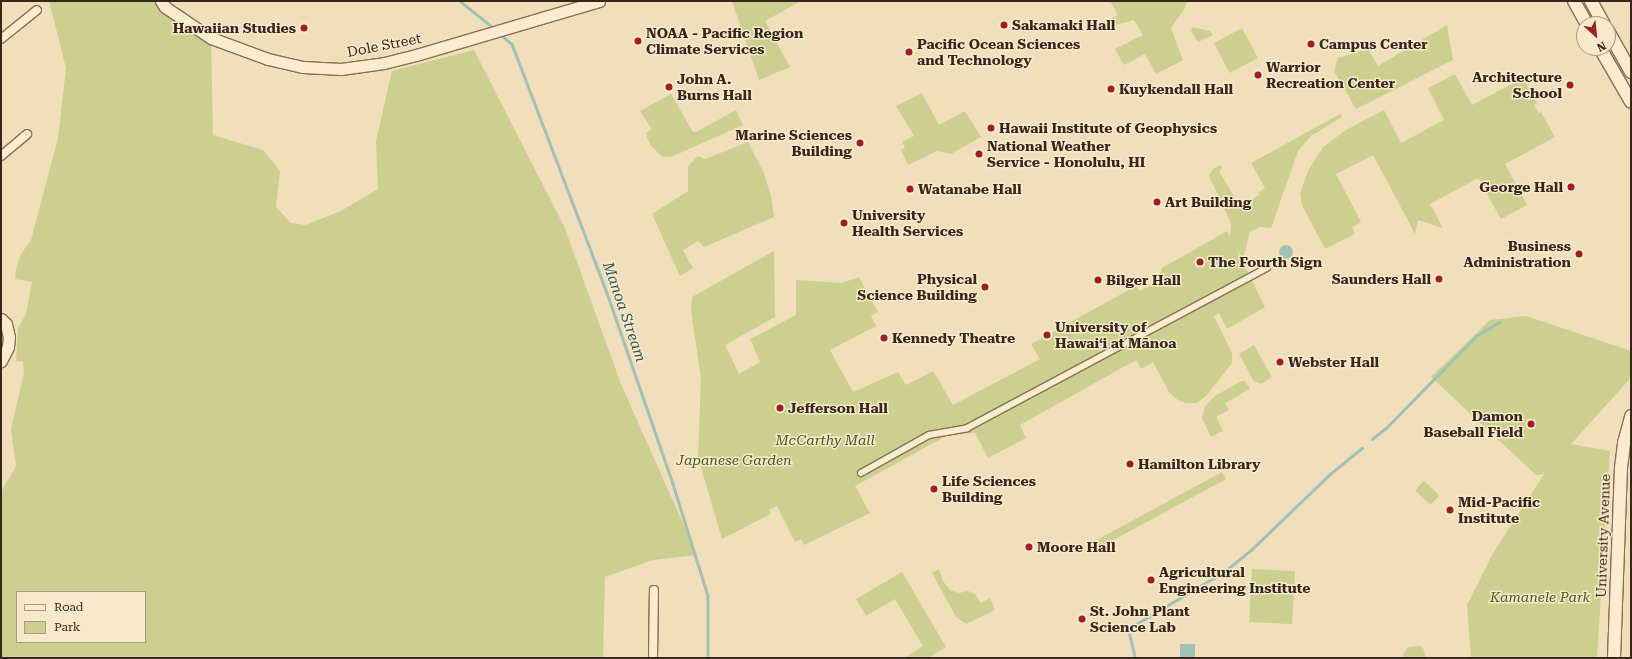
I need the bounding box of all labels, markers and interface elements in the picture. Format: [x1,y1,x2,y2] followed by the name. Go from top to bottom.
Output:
[1576,16,1616,56] north arrow
[1012,17,1115,33] place label: Sakamaki Hall
[173,20,296,36] place label: Hawaiian Studies
[999,20,1009,30] marker: Sakamaki Hall
[299,23,309,33] marker: Hawaiian Studies
[646,25,803,58] place label: NOAA - Pacific Region Climate Services
[345,30,423,60] street label: Dole Street
[633,36,643,46] marker: NOAA - Pacific Region Climate Services
[917,36,1080,68] place label: Pacific Ocean Sciences and Technology
[1319,36,1428,52] place label: Campus Center
[1306,39,1316,49] marker: Campus Center
[1594,39,1608,54] text: N
[904,47,914,57] marker: Pacific Ocean Sciences and Technology
[1266,59,1395,92] place label: Warrior Recreation Center
[1472,69,1562,102] place label: Architecture School
[1253,70,1263,80] marker: Warrior Recreation Center
[677,71,752,104] place label: John A. Burns Hall
[1565,80,1575,90] marker: Architecture School
[1119,81,1233,97] place label: Kuykendall Hall
[664,82,674,92] marker: John A. Burns Hall
[1106,84,1116,94] marker: Kuykendall Hall
[999,120,1217,136] place label: Hawaii Institute of Geophysics
[986,123,996,133] marker: Hawaii Institute of Geophysics
[735,127,852,160] place label: Marine Sciences Building
[855,138,865,148] marker: Marine Sciences Building
[987,138,1145,170] place label: National Weather Service - Honolulu, HI
[974,149,984,159] marker: National Weather Service - Honolulu, HI
[1479,179,1563,195] place label: George Hall
[918,181,1022,197] place label: Watanabe Hall
[1566,182,1576,192] marker: George Hall
[905,184,915,194] marker: Watanabe Hall
[1165,194,1251,210] place label: Art Building
[1152,197,1162,207] marker: Art Building
[852,207,963,240] place label: University Health Services
[839,218,849,228] marker: University Health Services
[1463,238,1571,270] place label: Business Administration
[1574,249,1584,259] marker: Business Administration
[1208,254,1322,270] place label: The Fourth Sign
[1195,257,1205,267] marker: The Fourth Sign
[598,260,650,364] water label: Manoa Stream
[857,271,977,304] place label: Physical Science Building
[1332,271,1431,287] place label: Saunders Hall
[1106,272,1181,288] place label: Bilger Hall
[1434,274,1444,284] marker: Saunders Hall
[1093,275,1103,285] marker: Bilger Hall
[980,282,990,292] marker: Physical Science Building
[1055,319,1176,352] place label: University of Hawaiʻi at Mānoa
[892,330,1015,346] place label: Kennedy Theatre
[1042,330,1052,340] marker: University of Hawaiʻi at Mānoa
[879,333,889,343] marker: Kennedy Theatre
[1288,354,1379,370] place label: Webster Hall
[1275,357,1285,367] marker: Webster Hall
[788,400,888,416] place label: Jefferson Hall
[775,403,785,413] marker: Jefferson Hall
[1424,408,1523,440] place label: Damon Baseball Field
[1526,419,1536,429] marker: Damon Baseball Field
[775,432,875,448] park label: McCarthy Mall
[676,452,792,468] park label: Japanese Garden
[1138,456,1260,472] place label: Hamilton Library
[1125,459,1135,469] marker: Hamilton Library
[942,473,1036,506] place label: Life Sciences Building
[1592,474,1614,598] street label: University Avenue
[929,484,939,494] marker: Life Sciences Building
[1458,494,1540,526] place label: Mid-Pacific Institute
[1445,505,1455,515] marker: Mid-Pacific Institute
[1037,539,1115,555] place label: Moore Hall
[1024,542,1034,552] marker: Moore Hall
[1159,564,1310,596] place label: Agricultural Engineering Institute
[1146,575,1156,585] marker: Agricultural Engineering Institute
[1490,589,1590,605] park label: Kamanele Park
[16,591,146,643] legend
[54,600,83,614] text: Road
[1090,603,1190,636] place label: St. John Plant Science Lab
[1077,614,1087,624] marker: St. John Plant Science Lab
[54,620,80,634] text: Park

